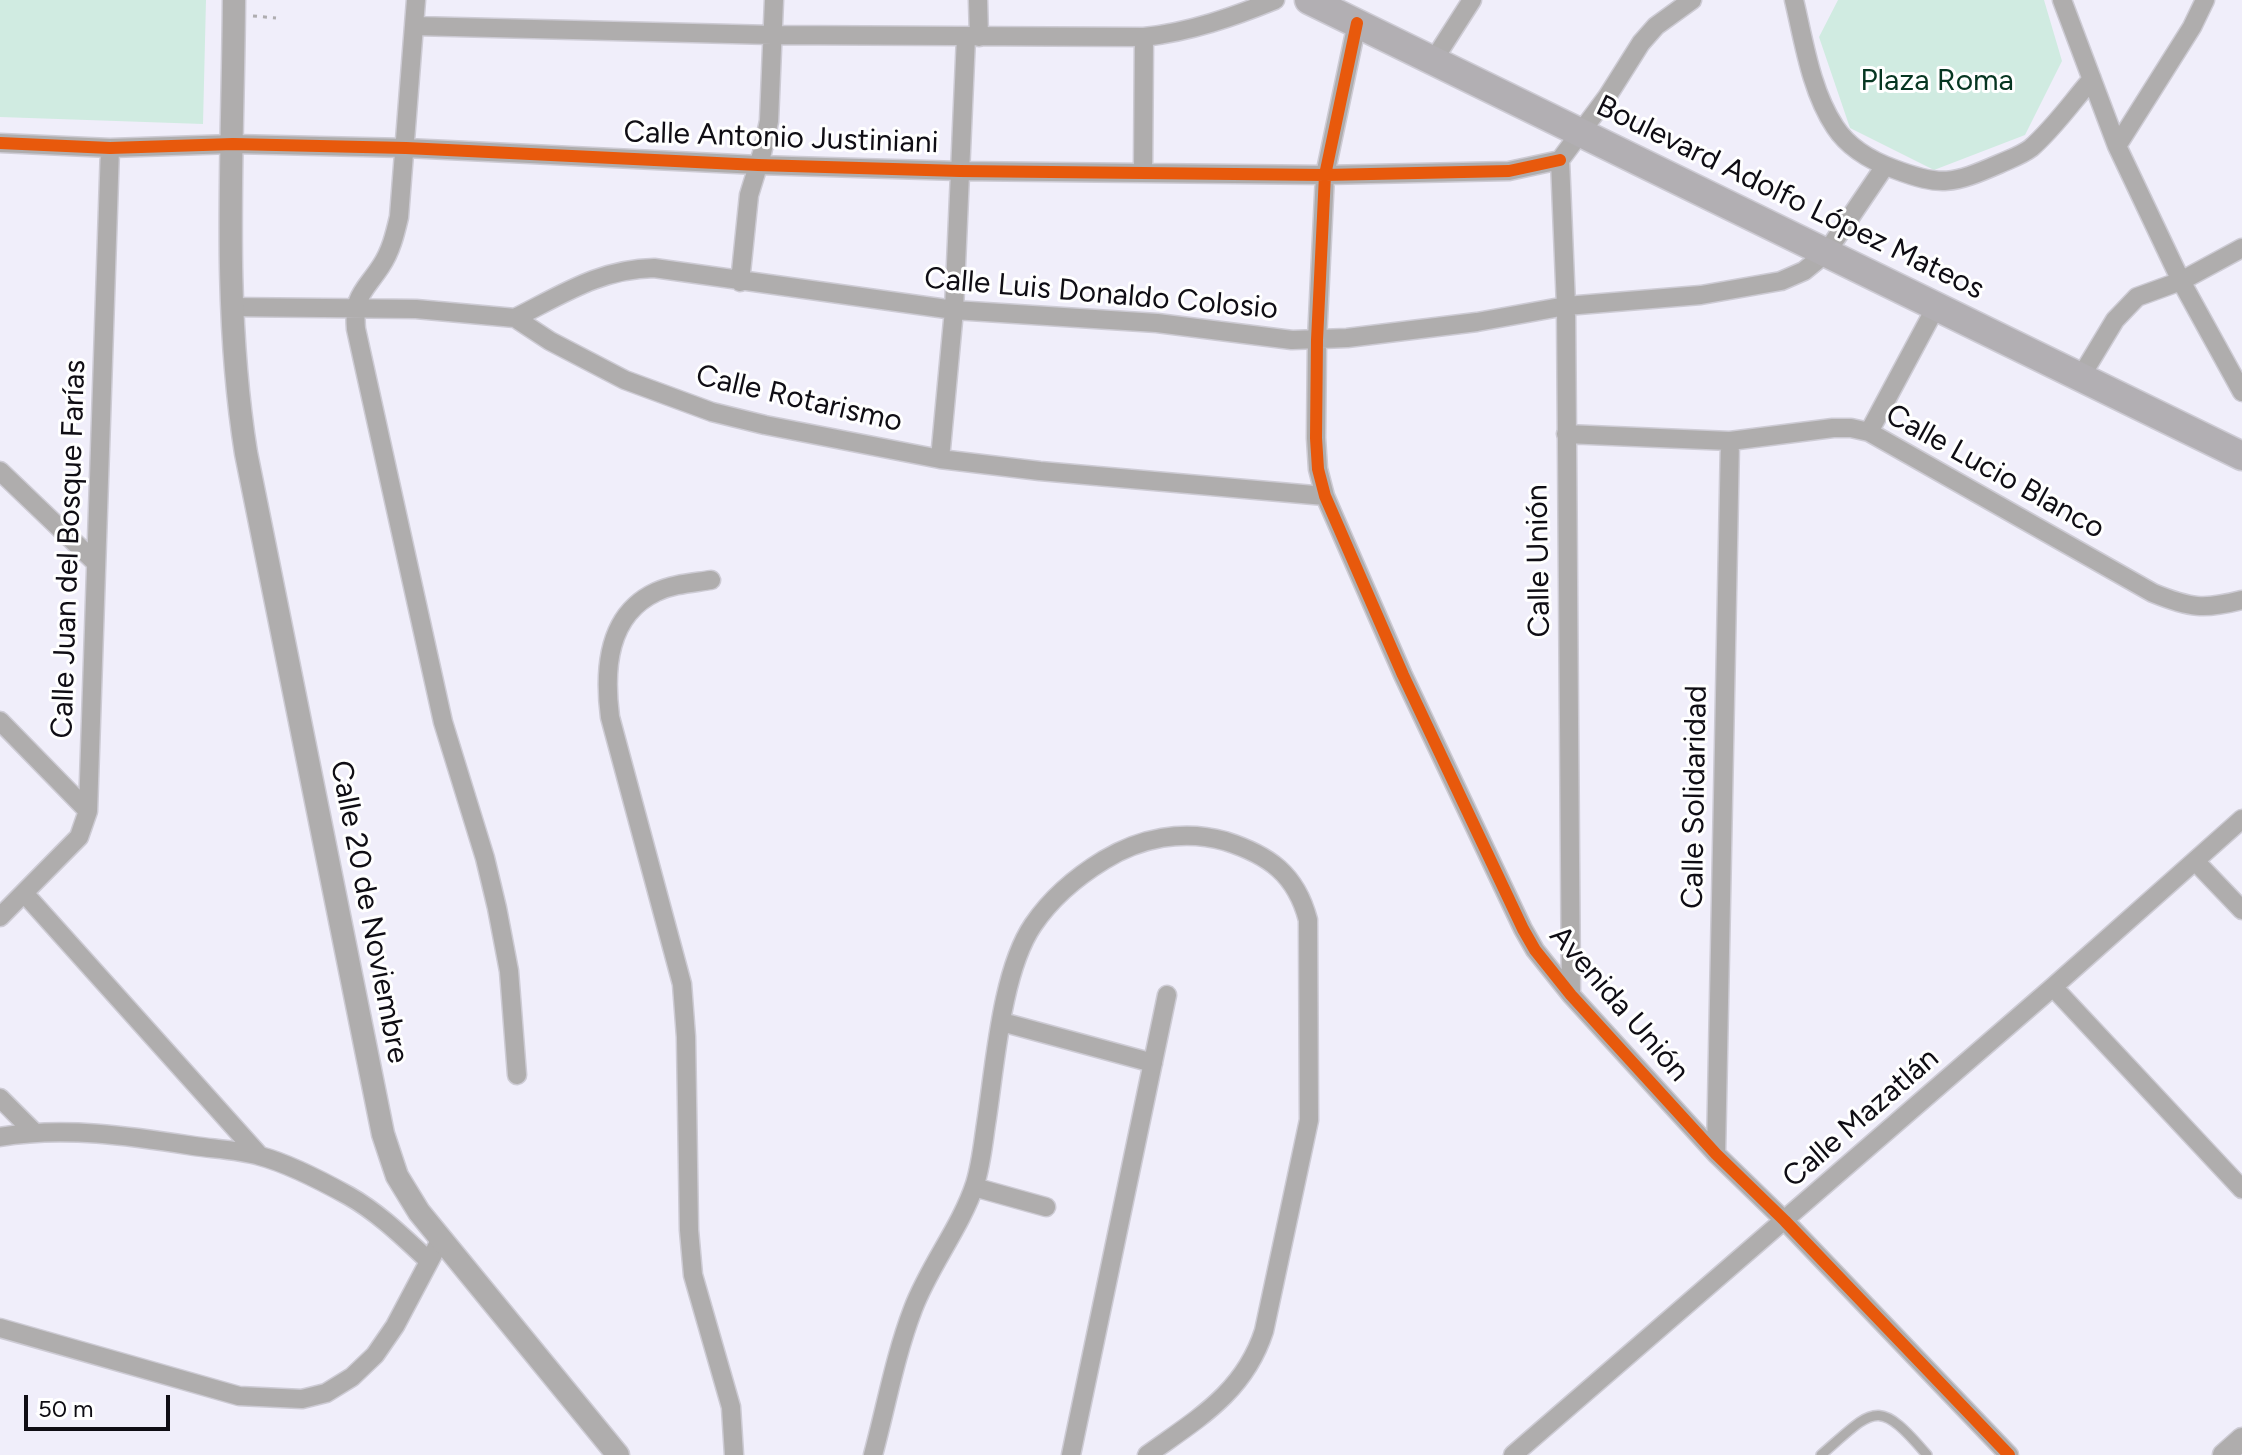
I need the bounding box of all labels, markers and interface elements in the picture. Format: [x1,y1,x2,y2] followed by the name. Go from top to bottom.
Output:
[1860,63,2014,99] park label: Plaza Roma
[1590,88,1990,308] street label: Boulevard Adolfo López Mateos
[623,115,939,161] street label: Calle Antonio Justiniani
[923,261,1279,327] street label: Calle Luis Donaldo Colosio
[692,358,906,440] street label: Calle Rotarismo
[44,359,94,739] street label: Calle Juan del Bosque Farías
[1879,397,2111,547] street label: Calle Lucio Blanco
[1520,484,1558,638] street label: Calle Unión
[1675,685,1715,909] street label: Calle Solidaridad
[322,758,416,1066] street label: Calle 20 de Noviembre
[1542,919,1696,1089] street label: Avenida Unión
[1776,1041,1946,1195] street label: Calle Mazatlán
[28,1379,174,1429] scale bar
[38,1394,94,1423] text: 50 m

